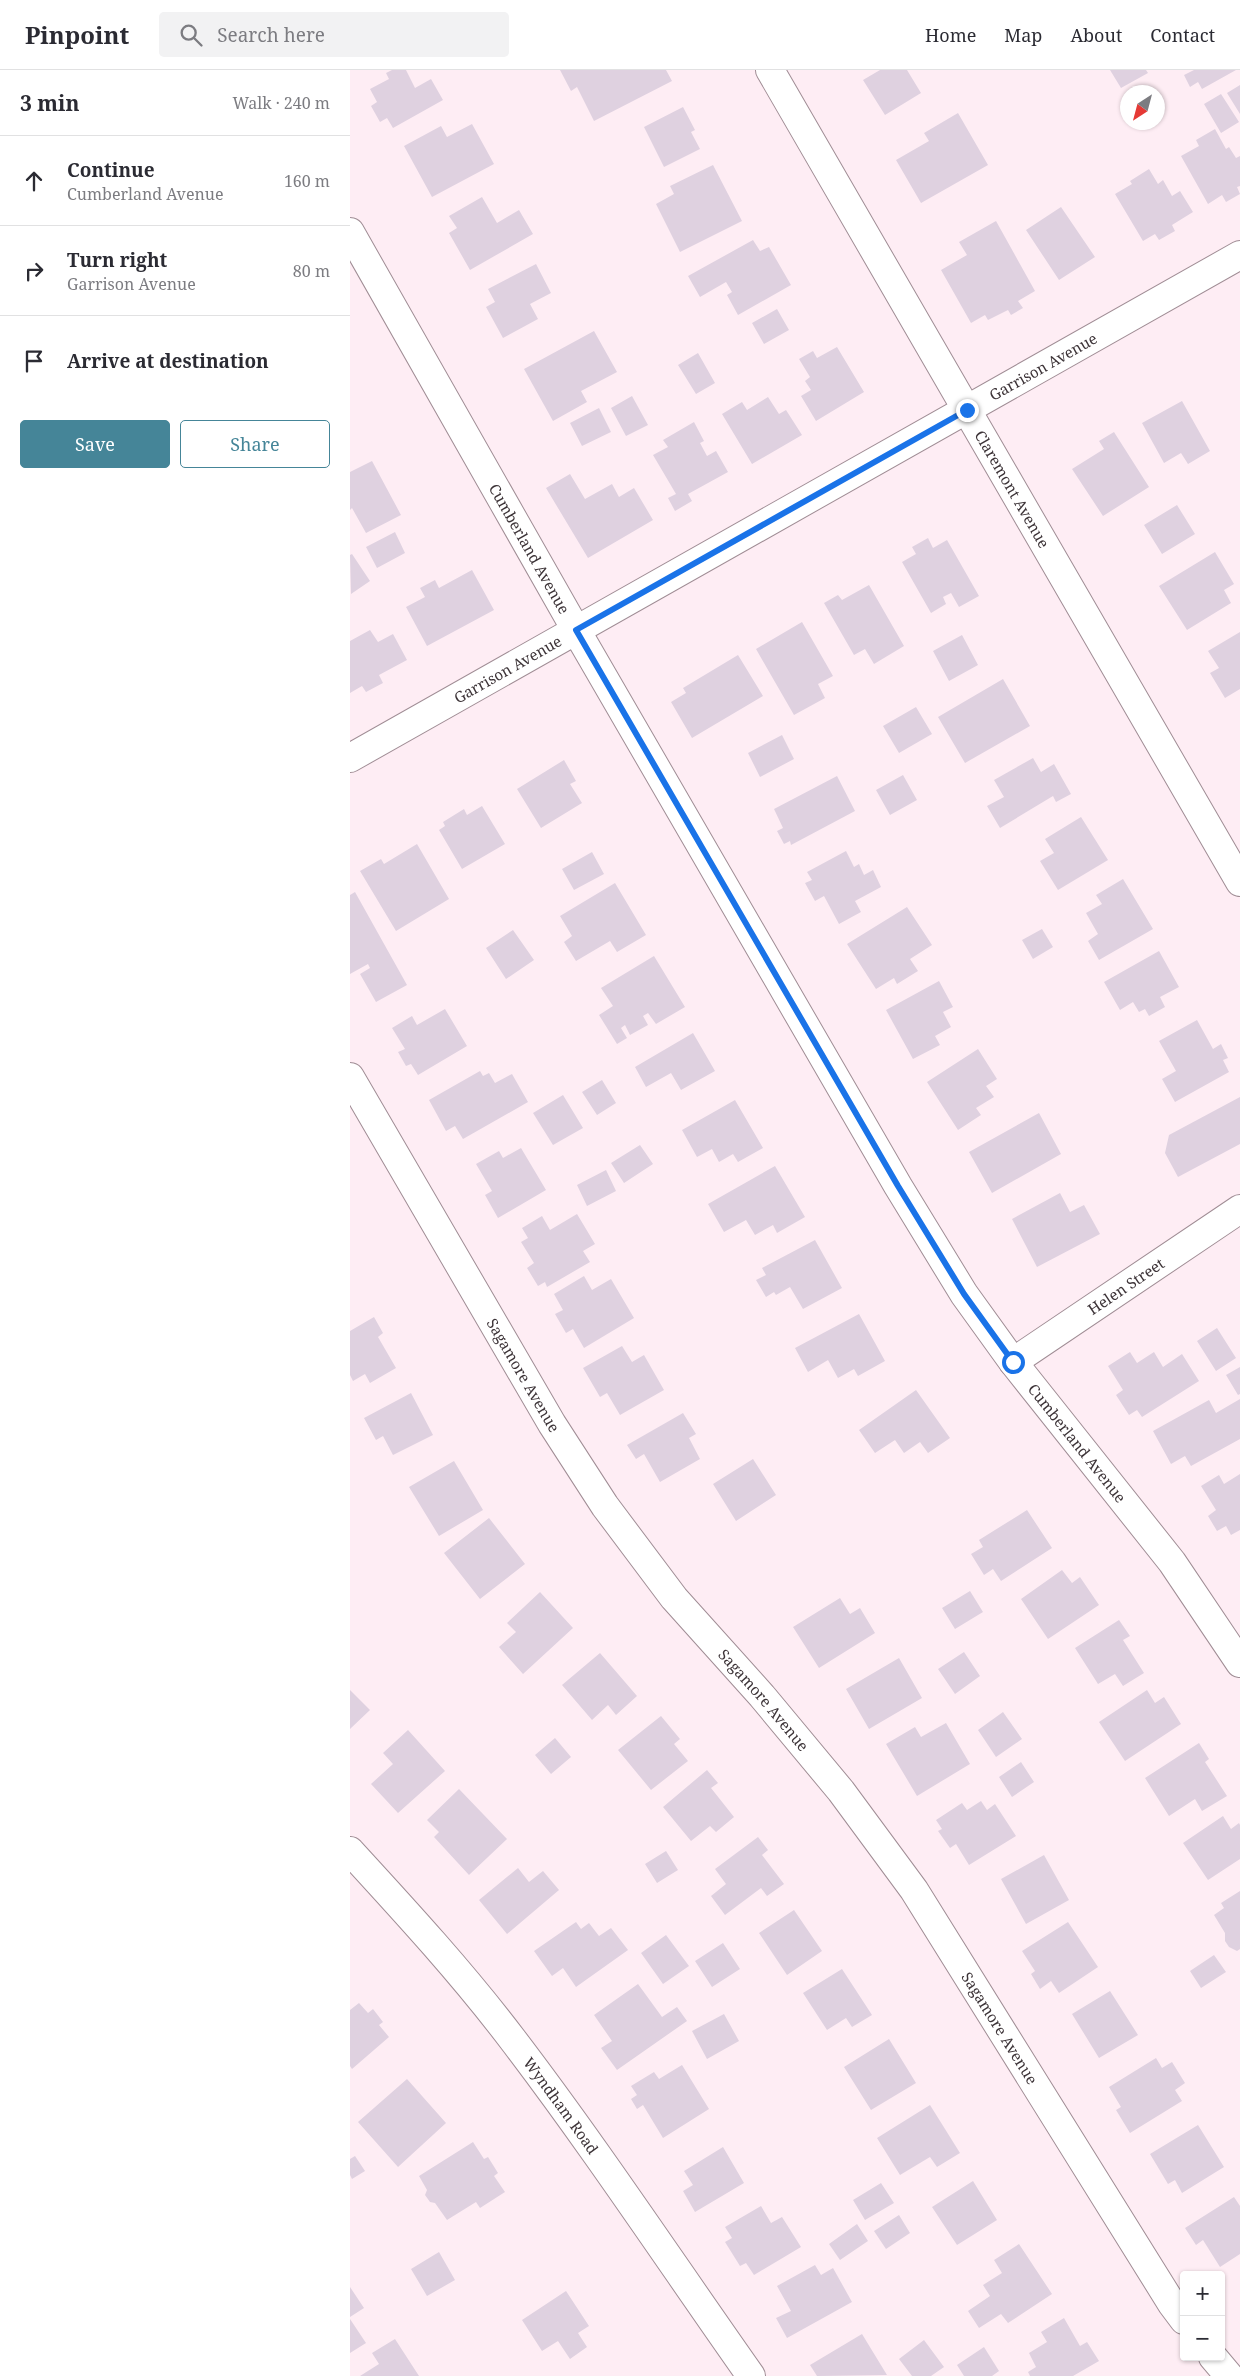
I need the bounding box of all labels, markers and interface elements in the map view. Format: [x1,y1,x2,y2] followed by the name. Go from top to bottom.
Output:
[159,12,509,57] search box
[25,18,129,51] text: Pinpoint
[177,21,205,49] icon: search
[217,22,325,48] text: Search here
[925,23,976,47] text: Home
[1004,23,1042,47] text: Map
[1070,23,1122,47] text: About
[1150,23,1215,47] text: Contact
[1120,85,1165,130] north arrow
[20,89,79,117] text: 3 min
[233,92,330,114] text: Walk · 240 m
[67,157,155,183] text: Continue
[20,167,48,195] icon: ahead
[284,170,330,192] text: 160 m
[67,183,223,205] text: Cumberland Avenue
[67,247,167,273] text: Turn right
[20,257,48,285] icon: right
[293,260,330,282] text: 80 m
[67,273,196,295] text: Garrison Avenue
[985,328,1100,405] street label: Garrison Avenue
[20,347,48,375] icon: arrive
[67,348,269,374] text: Arrive at destination
[956,399,979,422] route end
[20,420,170,468] button: Save
[180,420,330,468] button: Share
[971,426,1054,551] street label: Claremont Avenue
[485,480,575,617] street label: Cumberland Avenue
[450,631,565,707] street label: Garrison Avenue
[1084,1253,1168,1319] street label: Helen Street
[483,1315,565,1436] street label: Sagamore Avenue
[1002,1351,1025,1374] route start
[1024,1379,1131,1507] street label: Cumberland Avenue
[714,1645,813,1755] street label: Sagamore Avenue
[957,1968,1043,2088] street label: Sagamore Avenue
[519,2053,603,2158] street label: Wyndham Road
[1180,2271,1225,2361] map controls
[1180,2271,1225,2316] button: +
[1180,2316,1225,2361] button: −

